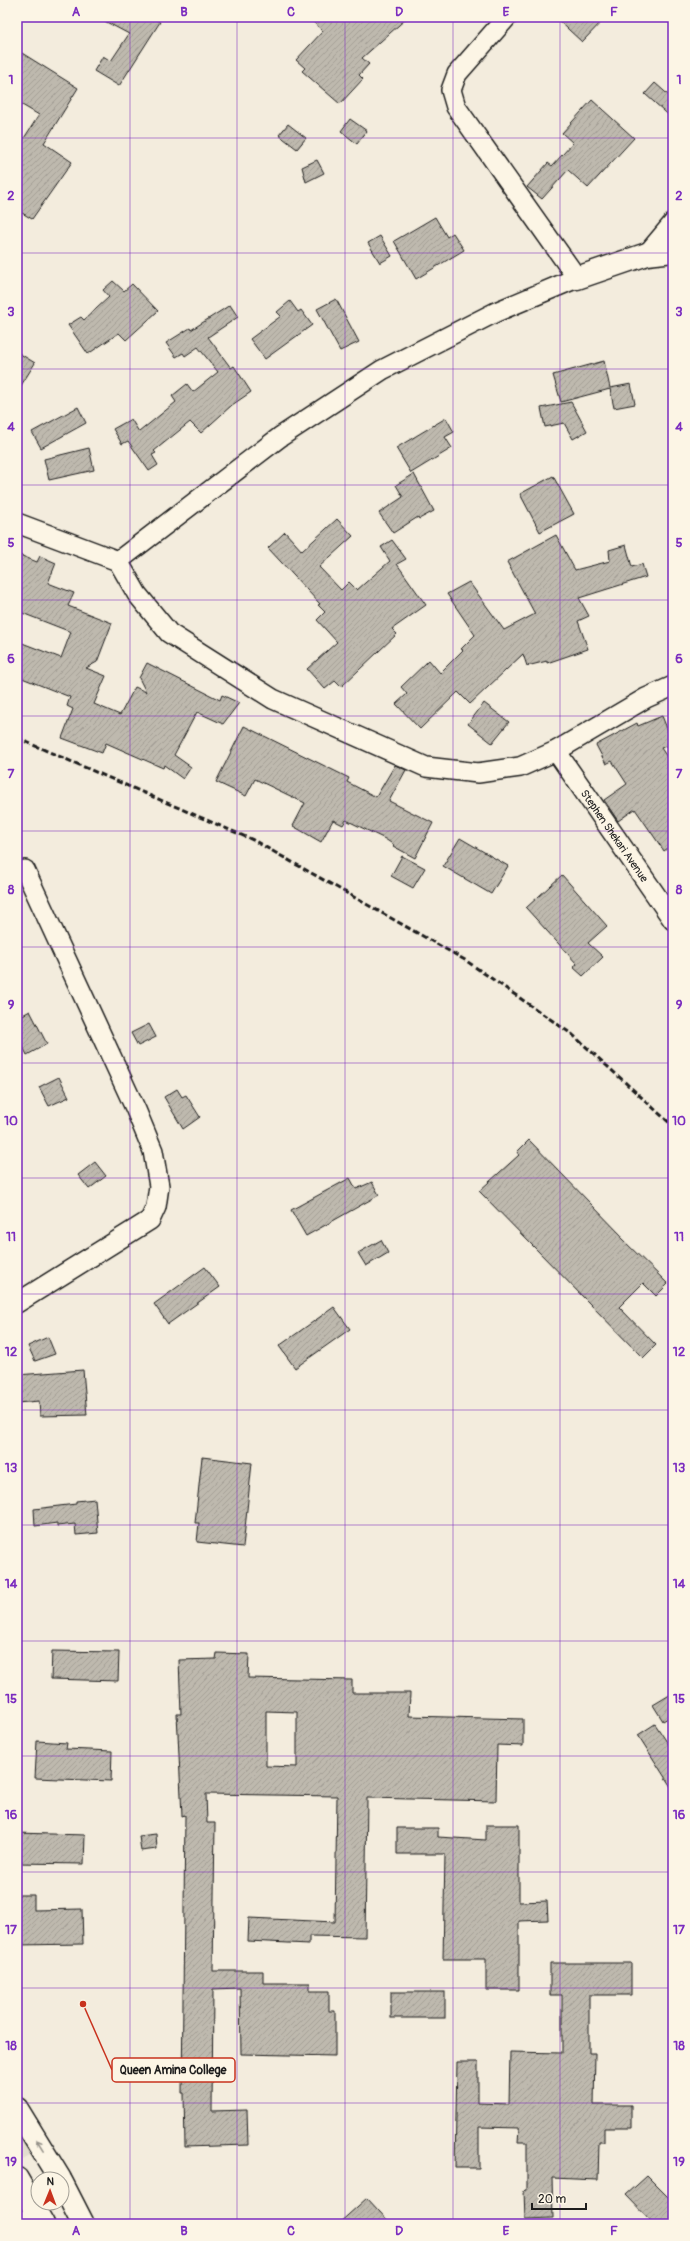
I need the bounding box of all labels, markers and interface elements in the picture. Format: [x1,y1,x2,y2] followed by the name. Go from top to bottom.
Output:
[72,4,81,20] text: A
[180,4,188,20] text: B
[287,4,295,20] text: C
[395,4,403,20] text: D
[503,4,510,20] text: E
[610,4,618,20] text: F
[8,72,14,88] text: 1
[676,72,682,88] text: 1
[7,188,15,204] text: 2
[675,188,683,204] text: 2
[7,304,15,320] text: 3
[675,304,683,320] text: 3
[7,419,15,435] text: 4
[675,419,683,435] text: 4
[7,535,15,551] text: 5
[675,535,683,551] text: 5
[7,651,15,667] text: 6
[675,651,683,667] text: 6
[8,766,15,782] text: 7
[676,766,683,782] text: 7
[578,787,651,885] street label: Stephen Shekari Avenue
[8,882,15,898] text: 8
[676,882,683,898] text: 8
[8,997,15,1013] text: 9
[676,997,683,1013] text: 9
[4,1113,18,1129] text: 10
[672,1113,686,1129] text: 10
[6,1229,16,1245] text: 11
[674,1229,684,1245] text: 11
[5,1344,17,1360] text: 12
[673,1344,685,1360] text: 12
[5,1460,17,1476] text: 13
[673,1460,685,1476] text: 13
[5,1576,18,1592] text: 14
[673,1576,686,1592] text: 14
[5,1691,17,1707] text: 15
[673,1691,685,1707] text: 15
[5,1807,18,1823] text: 16
[673,1807,686,1823] text: 16
[5,1922,17,1938] text: 17
[673,1922,685,1938] text: 17
[5,2038,17,2054] text: 18
[673,2038,685,2054] text: 18
[112,2058,235,2082] callout: Queen Amina College
[120,2063,228,2078] text: Queen Amina College
[36,2139,44,2151] one-way arrow
[5,2154,17,2170] text: 19
[673,2154,685,2170] text: 19
[30,2171,70,2211] north arrow
[46,2175,55,2188] text: N
[532,2185,586,2211] scale bar
[538,2192,567,2207] text: 20 m
[72,2223,81,2239] text: A
[180,2223,188,2239] text: B
[287,2223,295,2239] text: C
[395,2223,403,2239] text: D
[503,2223,510,2239] text: E
[610,2223,618,2239] text: F

